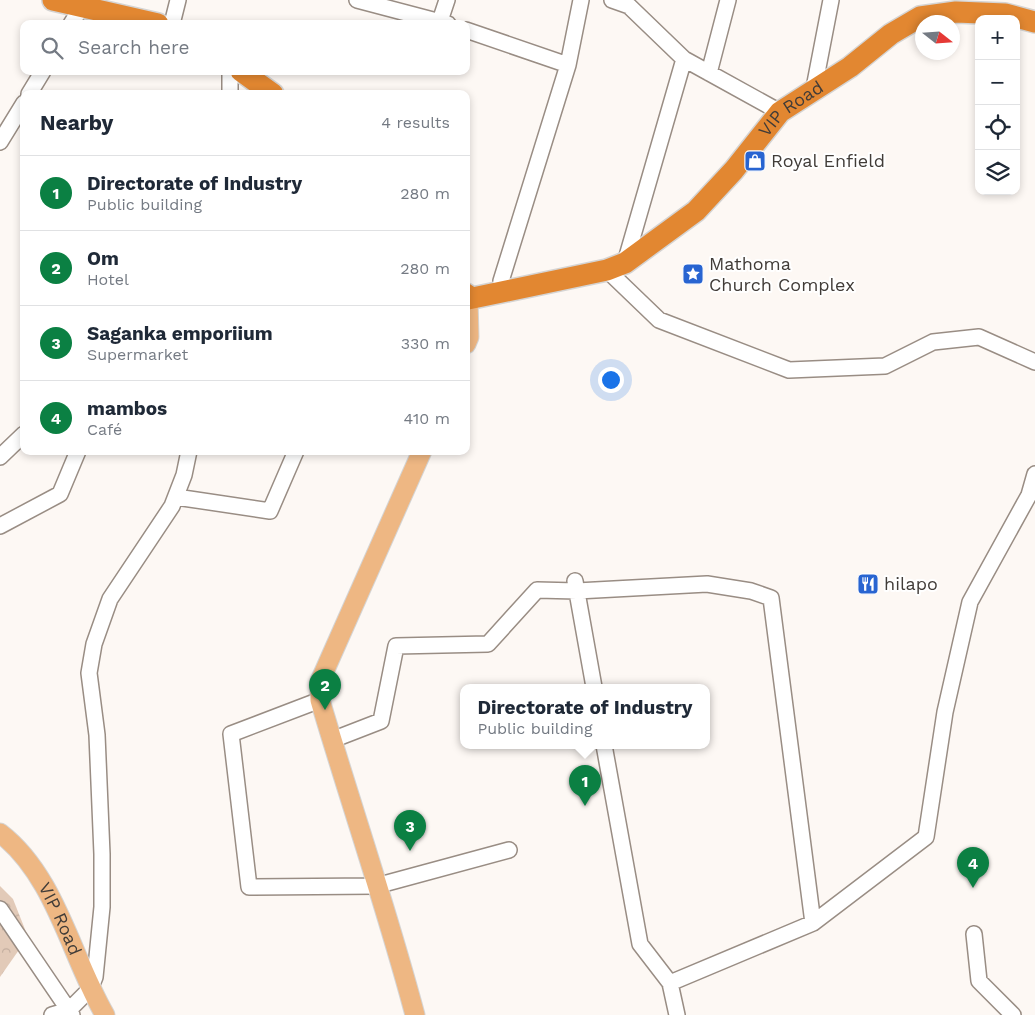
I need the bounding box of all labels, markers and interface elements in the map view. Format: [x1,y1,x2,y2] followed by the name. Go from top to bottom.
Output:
[915,15,960,60] north arrow
[975,15,1020,195] map controls
[975,15,1020,60] button: +
[20,20,470,75] search box
[38,34,66,62] icon: search
[78,36,189,59] text: Search here
[975,60,1020,105] button: −
[754,76,827,141] street label: VIP Road
[975,105,1020,150] button: locate
[40,110,113,135] text: Nearby
[381,113,450,132] text: 4 results
[743,149,767,173] shop icon: Royal Enfield
[771,150,885,171] place label: Royal Enfield
[975,150,1020,195] button: layers
[87,172,302,195] text: Directorate of Industry
[53,184,59,203] text: 1
[400,184,450,203] text: 280 m
[87,195,202,214] text: Public building
[87,247,119,270] text: Om
[709,253,855,295] place label: Mathoma Church Complex
[51,259,61,278] text: 2
[400,259,450,278] text: 280 m
[681,262,705,286] place icon: Mathoma Church Complex
[87,270,129,289] text: Hotel
[87,322,273,345] text: Saganka emporiium
[51,334,61,353] text: 3
[401,334,450,353] text: 330 m
[87,345,188,364] text: Supermarket
[598,367,624,393] your location
[87,397,167,420] text: mambos
[51,409,61,428] text: 4
[404,409,450,428] text: 410 m
[87,420,122,439] text: Café
[856,572,880,596] restaurant icon: hilapo
[884,573,938,594] place label: hilapo
[309,669,341,710] pin: 2
[460,684,710,749] popup
[477,696,693,719] text: Directorate of Industry
[477,719,592,738] text: Public building
[569,765,601,806] pin: 1
[394,810,426,851] pin: 3
[957,847,989,888] pin: 4
[34,879,86,958] street label: VIP Road

